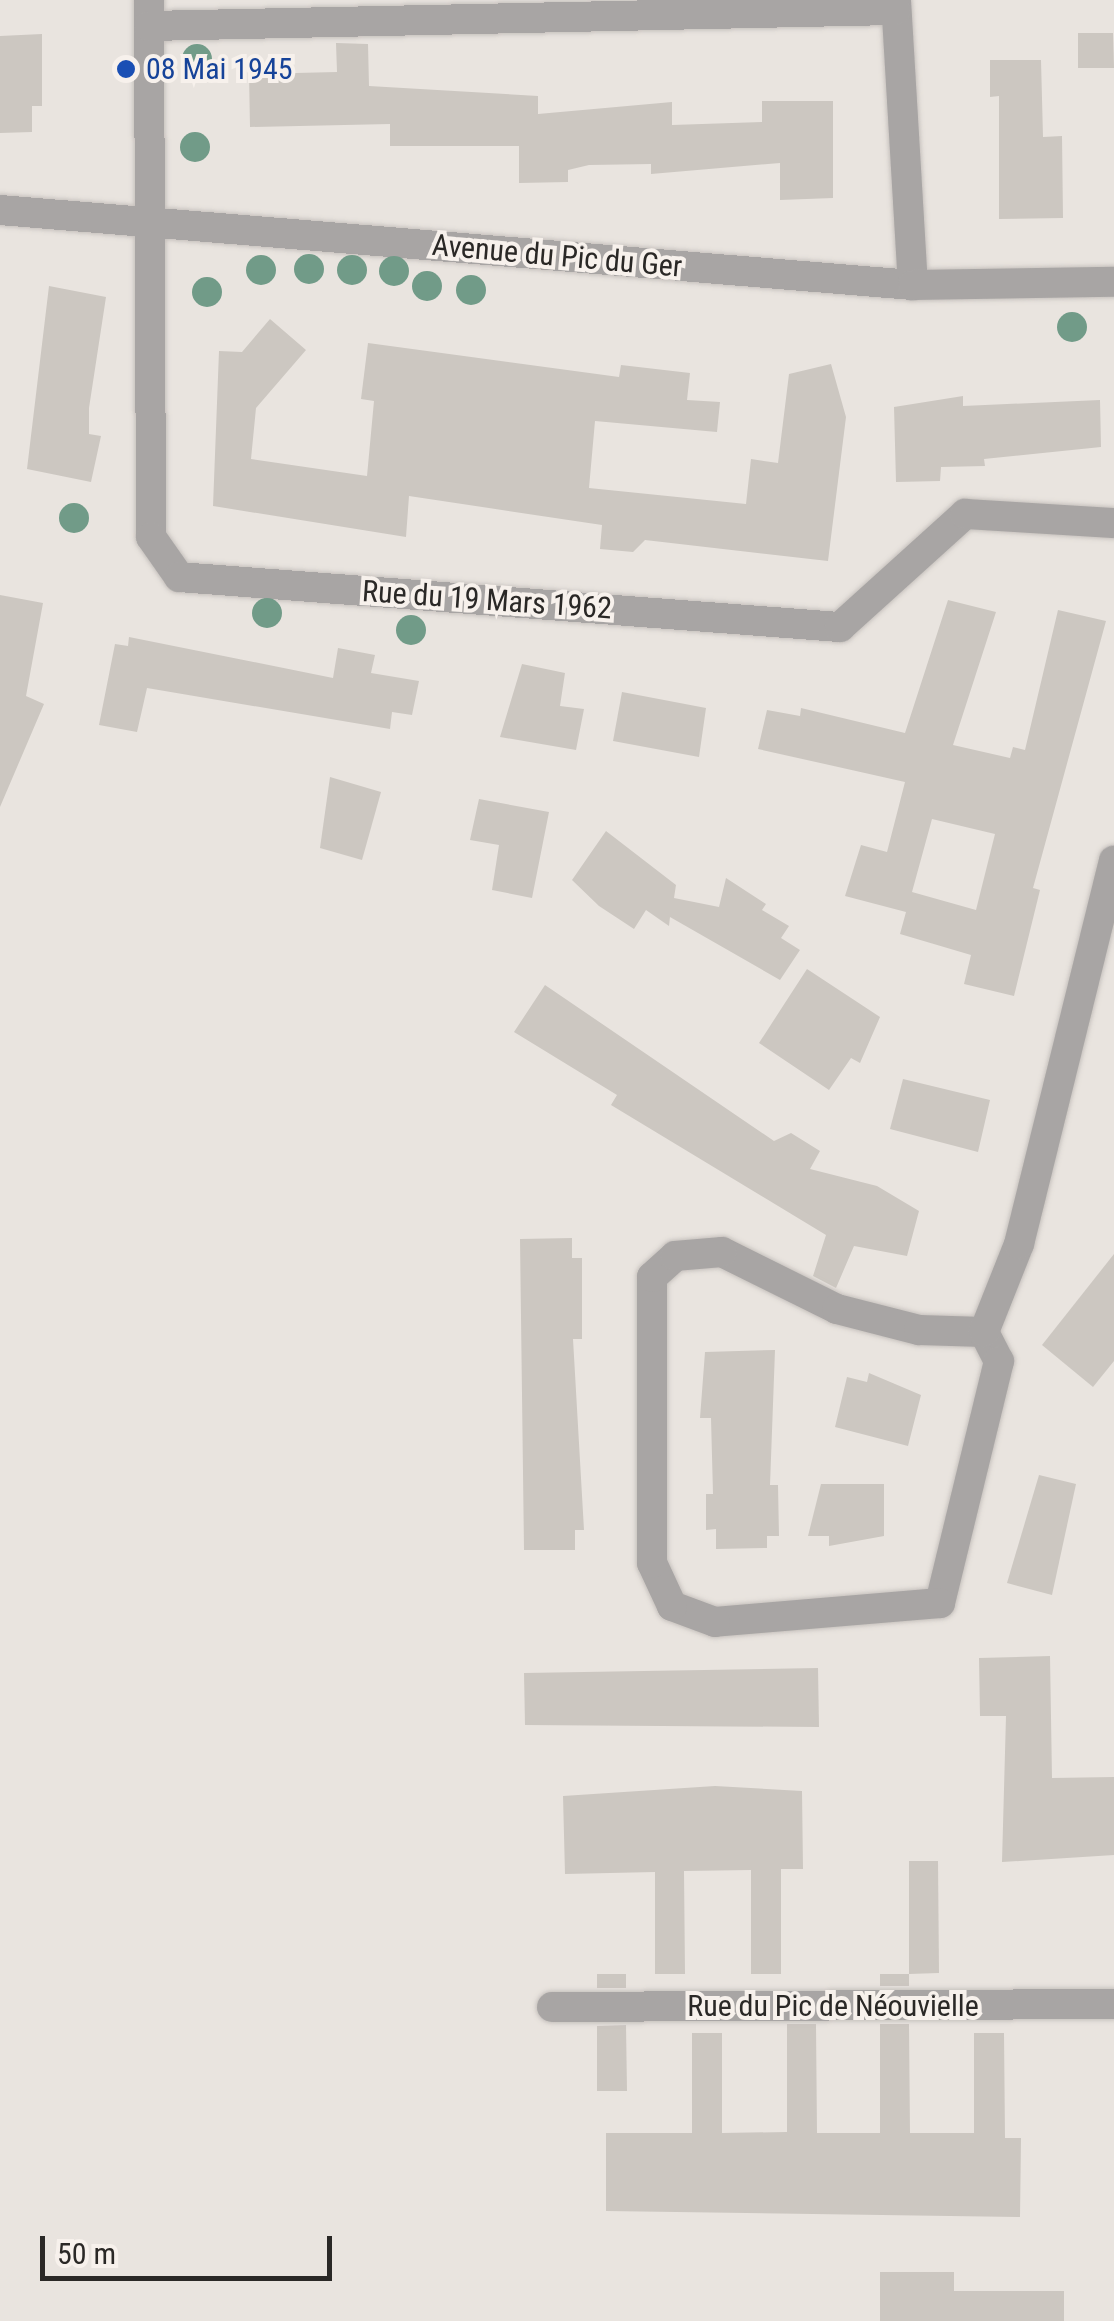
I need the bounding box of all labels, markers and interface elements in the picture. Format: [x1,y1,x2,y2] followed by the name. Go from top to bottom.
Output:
[146,51,293,87] place label: 08 Mai 1945
[115,58,137,80] marker: 08 Mai 1945
[430,227,684,285] street label: Avenue du Pic du Ger
[361,573,613,627] street label: Rue du 19 Mars 1962
[687,1988,979,2024] street label: Rue du Pic de Néouvielle
[45,2216,338,2278] scale bar
[57,2236,116,2271] text: 50 m

